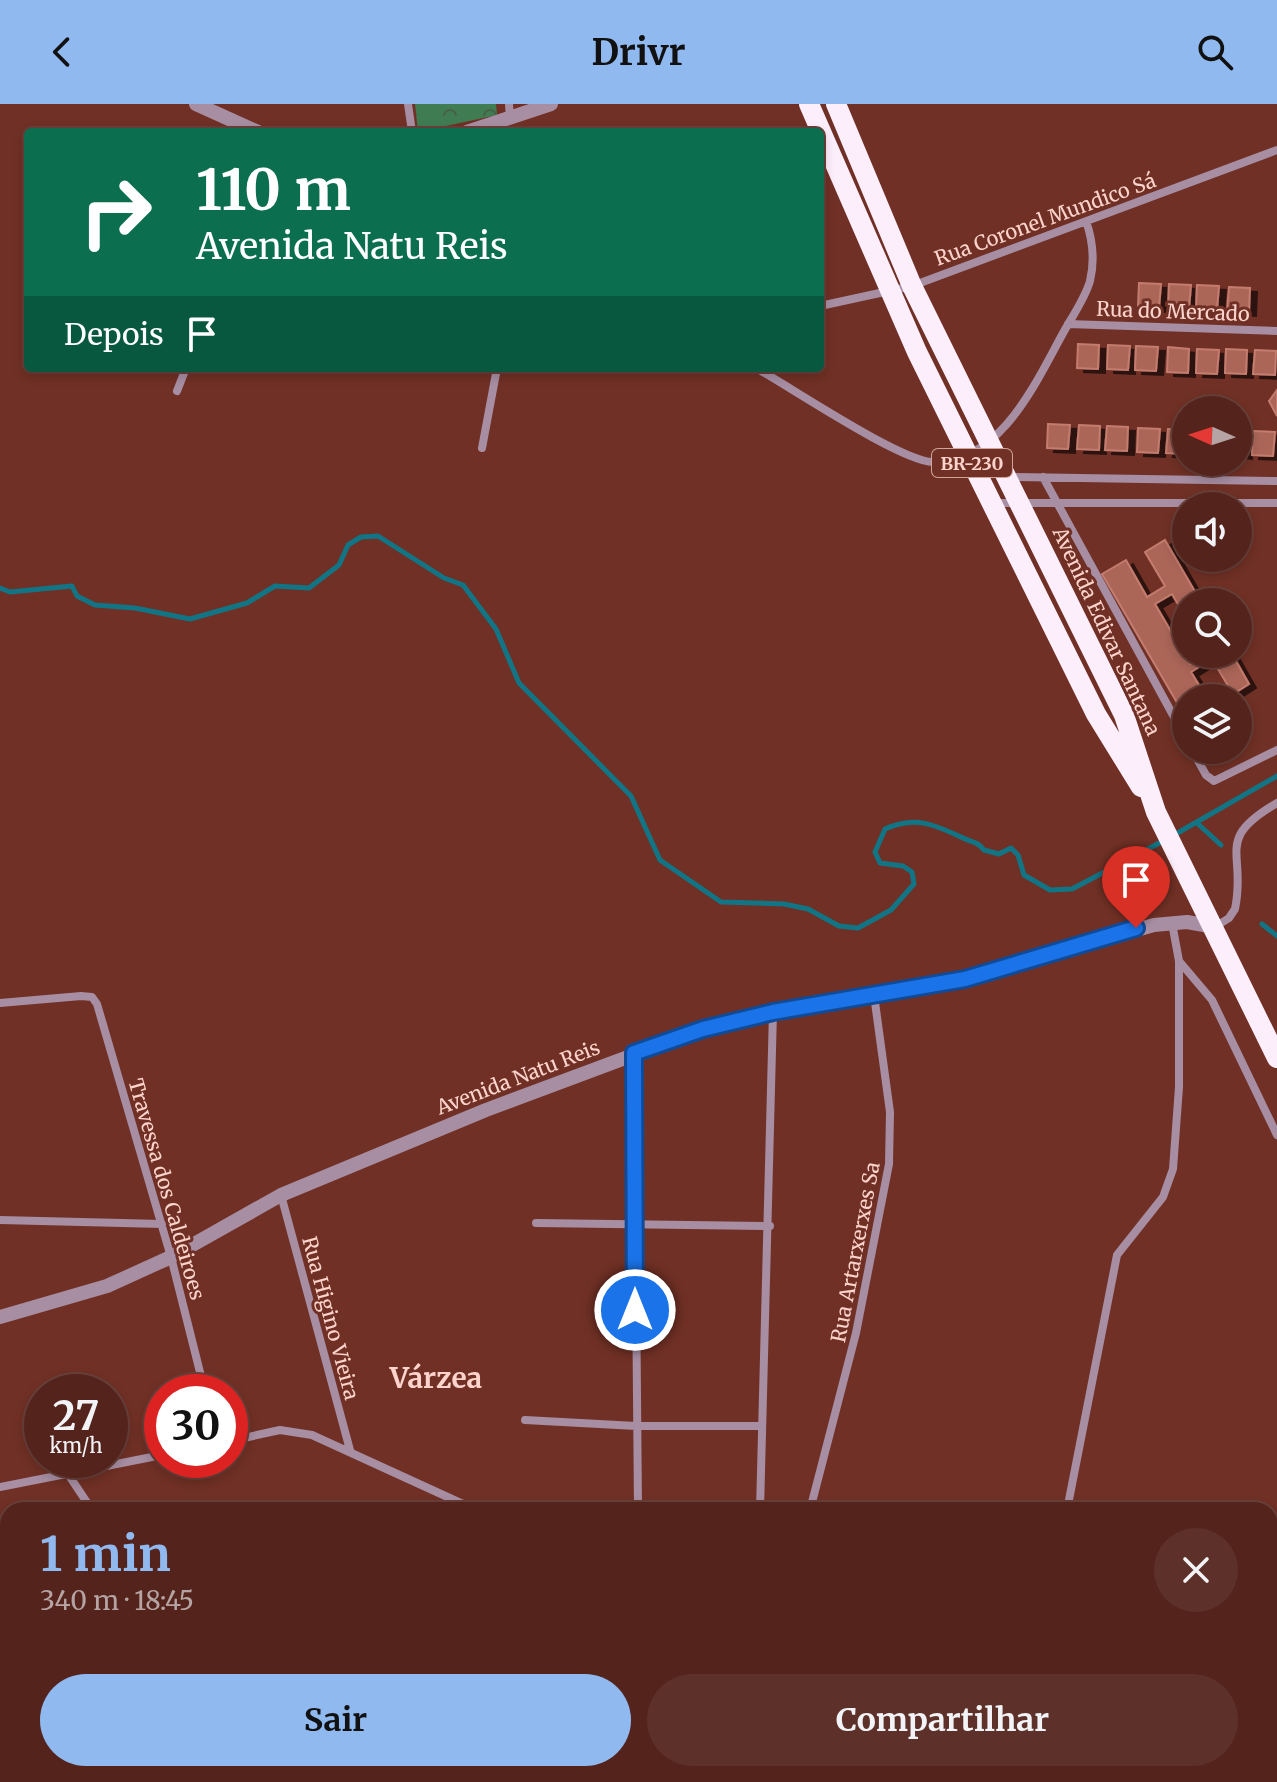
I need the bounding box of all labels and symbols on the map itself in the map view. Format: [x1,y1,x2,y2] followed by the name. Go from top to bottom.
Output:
[931,167,1159,271] street label: Rua Coronel Mundico Sá
[1096,296,1250,326] street label: Rua do Mercado
[1172,396,1252,476] north arrow
[932,449,1012,477] road number: BR-230
[1047,522,1166,739] street label: Avenida Edivar Santana
[1102,846,1170,928] pin
[432,1034,603,1120] street label: Avenida Natu Reis
[123,1075,211,1303] street label: Travessa dos Caldeiroes
[825,1159,885,1344] street label: Rua Artarxerxes Sa
[297,1234,365,1403] street label: Rua Higino Vieira
[593,1268,677,1352] position arrow
[389,1360,483,1396] district label: Várzea
[144,1374,248,1478] speed limit sign: 30

